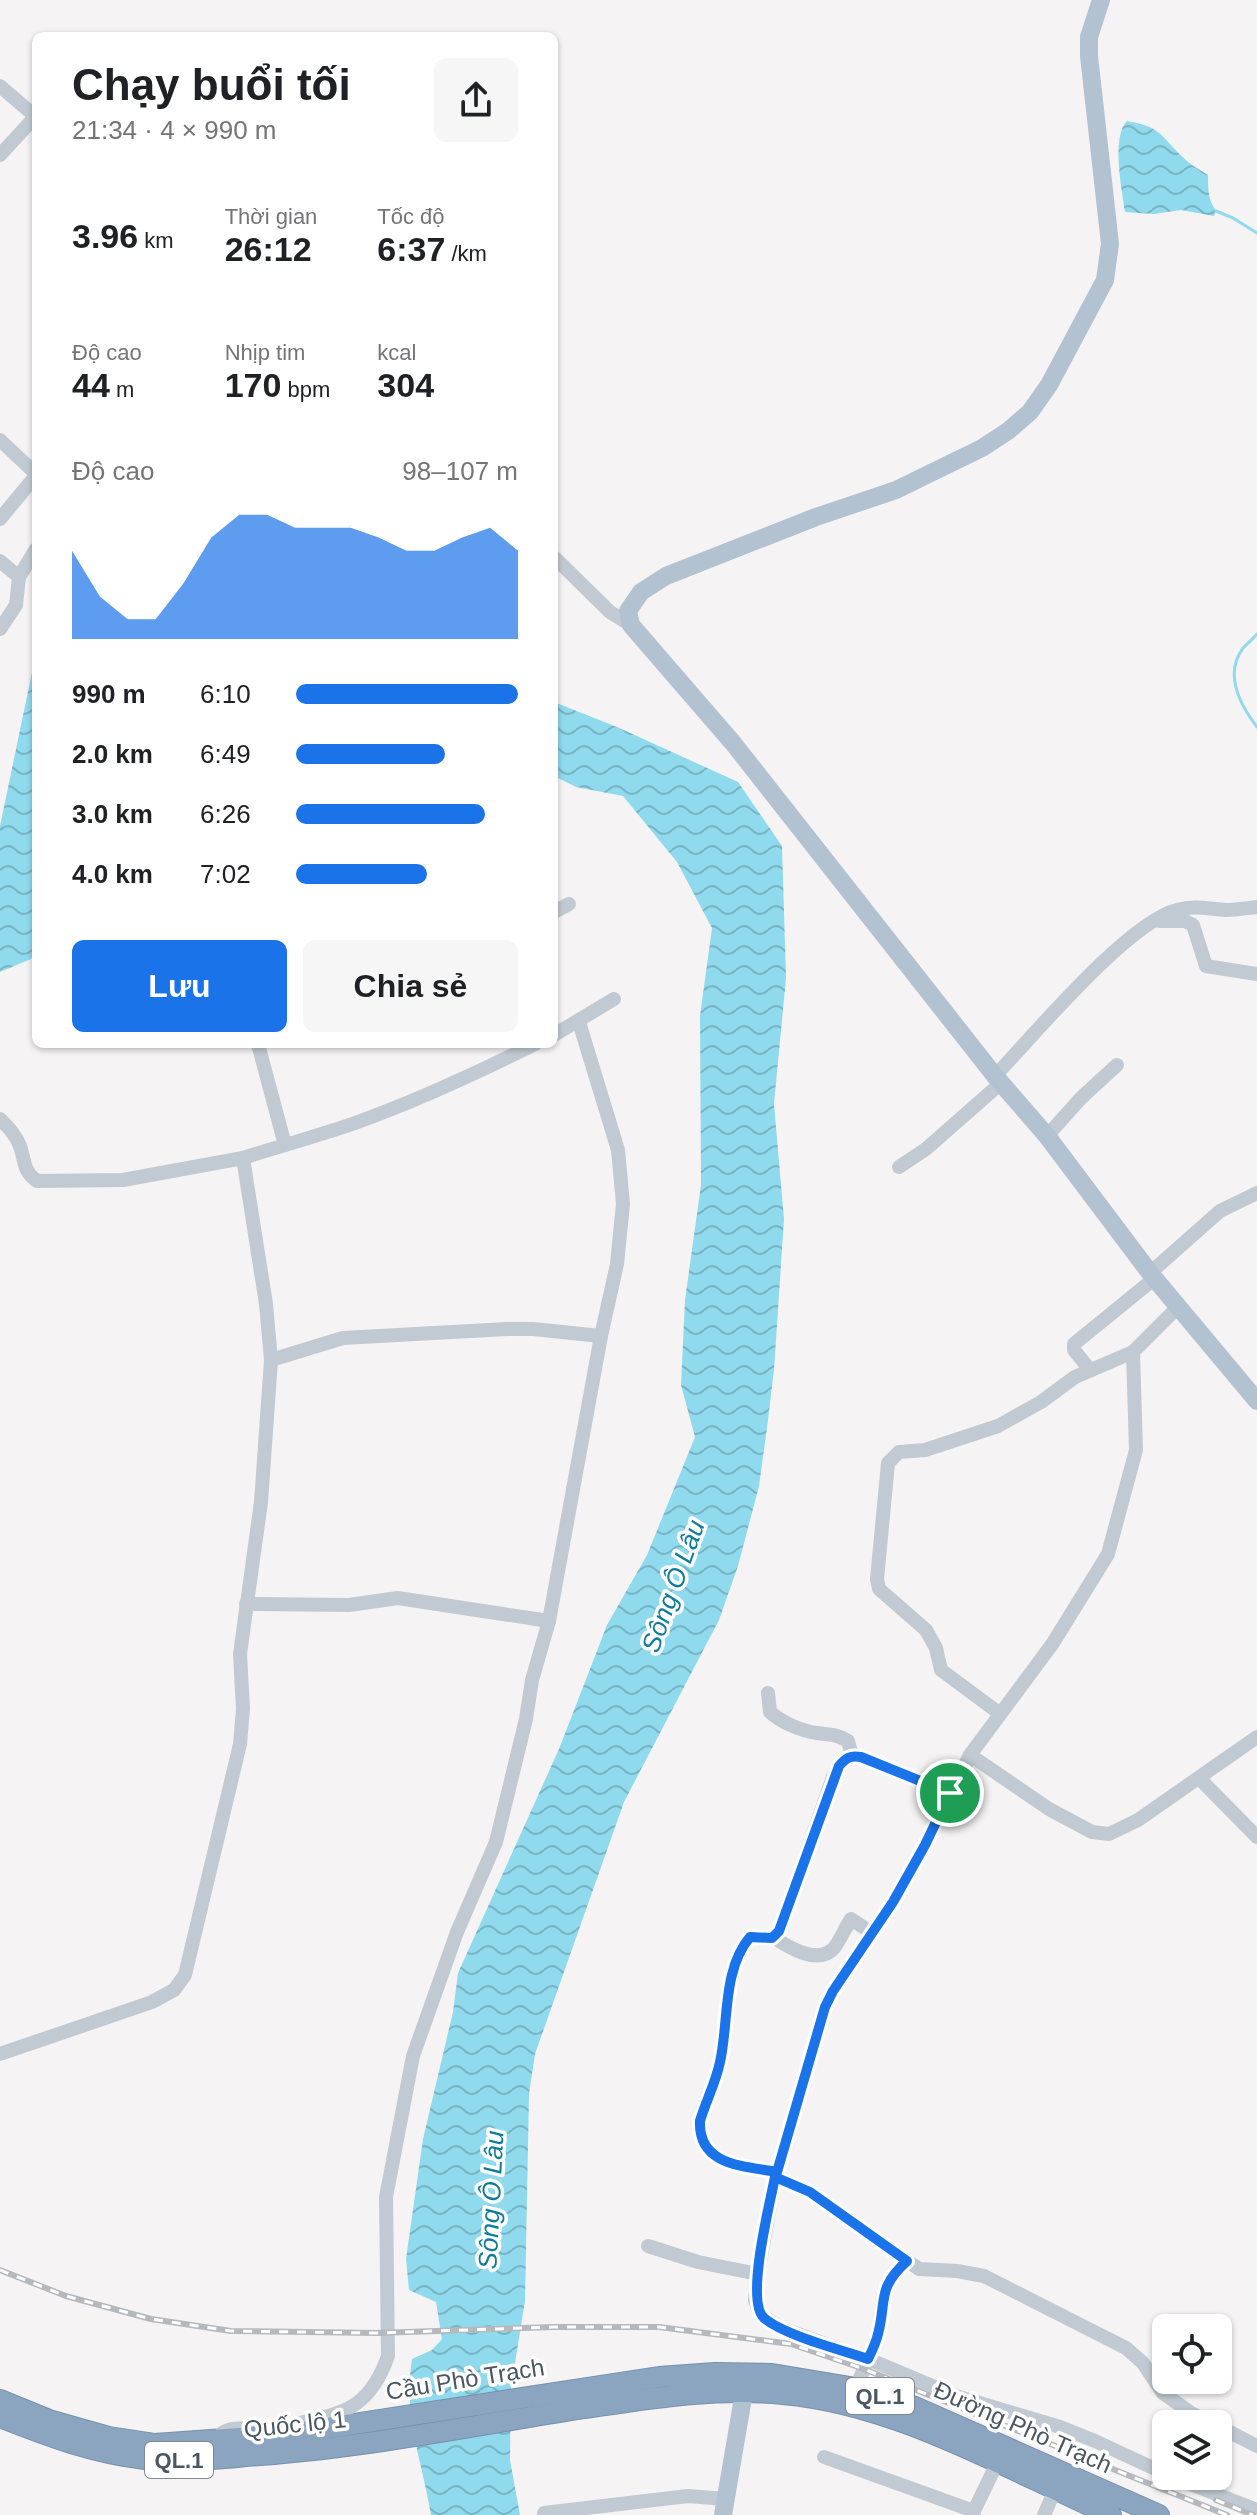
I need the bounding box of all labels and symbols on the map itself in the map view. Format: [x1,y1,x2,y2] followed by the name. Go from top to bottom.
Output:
[635,1516,711,1656] water label: Sông Ô Lâu
[916,1759,984,1827] pin
[472,2130,510,2270] water label: Sông Ô Lâu
[384,2353,546,2405] street label: Cầu Phò Trạch
[930,2376,1116,2478] street label: Đường Phò Trạch
[846,2378,914,2414] road number: QL.1
[243,2405,347,2443] street label: Quốc lộ 1
[145,2442,213,2478] road number: QL.1

